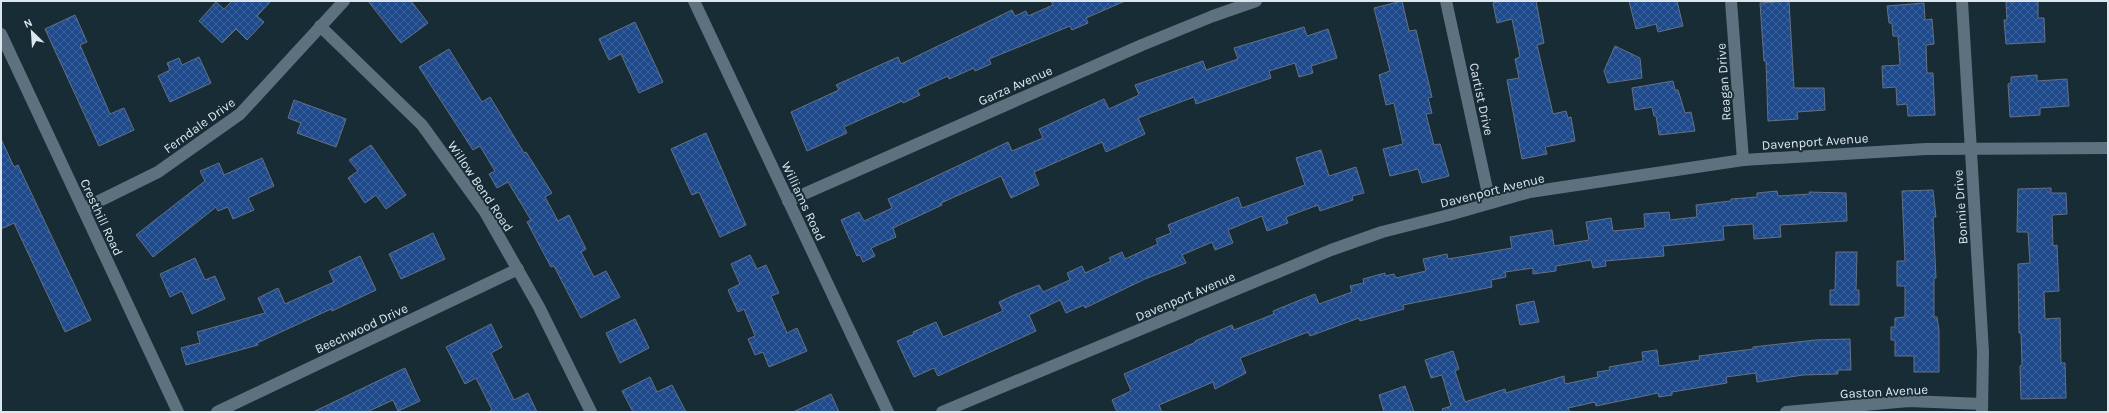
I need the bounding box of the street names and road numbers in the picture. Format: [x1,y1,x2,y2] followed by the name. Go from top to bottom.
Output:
[1713,42,1734,121] street label: Reagan Drive
[1467,61,1497,137] street label: Cartist Drive
[976,62,1055,108] street label: Garza Avenue
[161,94,238,156] street label: Ferndale Drive
[1761,130,1869,153] street label: Davenport Avenue
[445,138,516,234] street label: Willow Bend Road
[779,159,828,243] street label: Williams Road
[1950,169,1971,245] street label: Bonnie Drive
[1438,170,1546,211] street label: Davenport Avenue
[77,176,126,258] street label: Cresthill Road
[1133,269,1238,324] street label: Davenport Avenue
[312,300,410,357] street label: Beechwood Drive
[1840,382,1929,401] street label: Gaston Avenue

